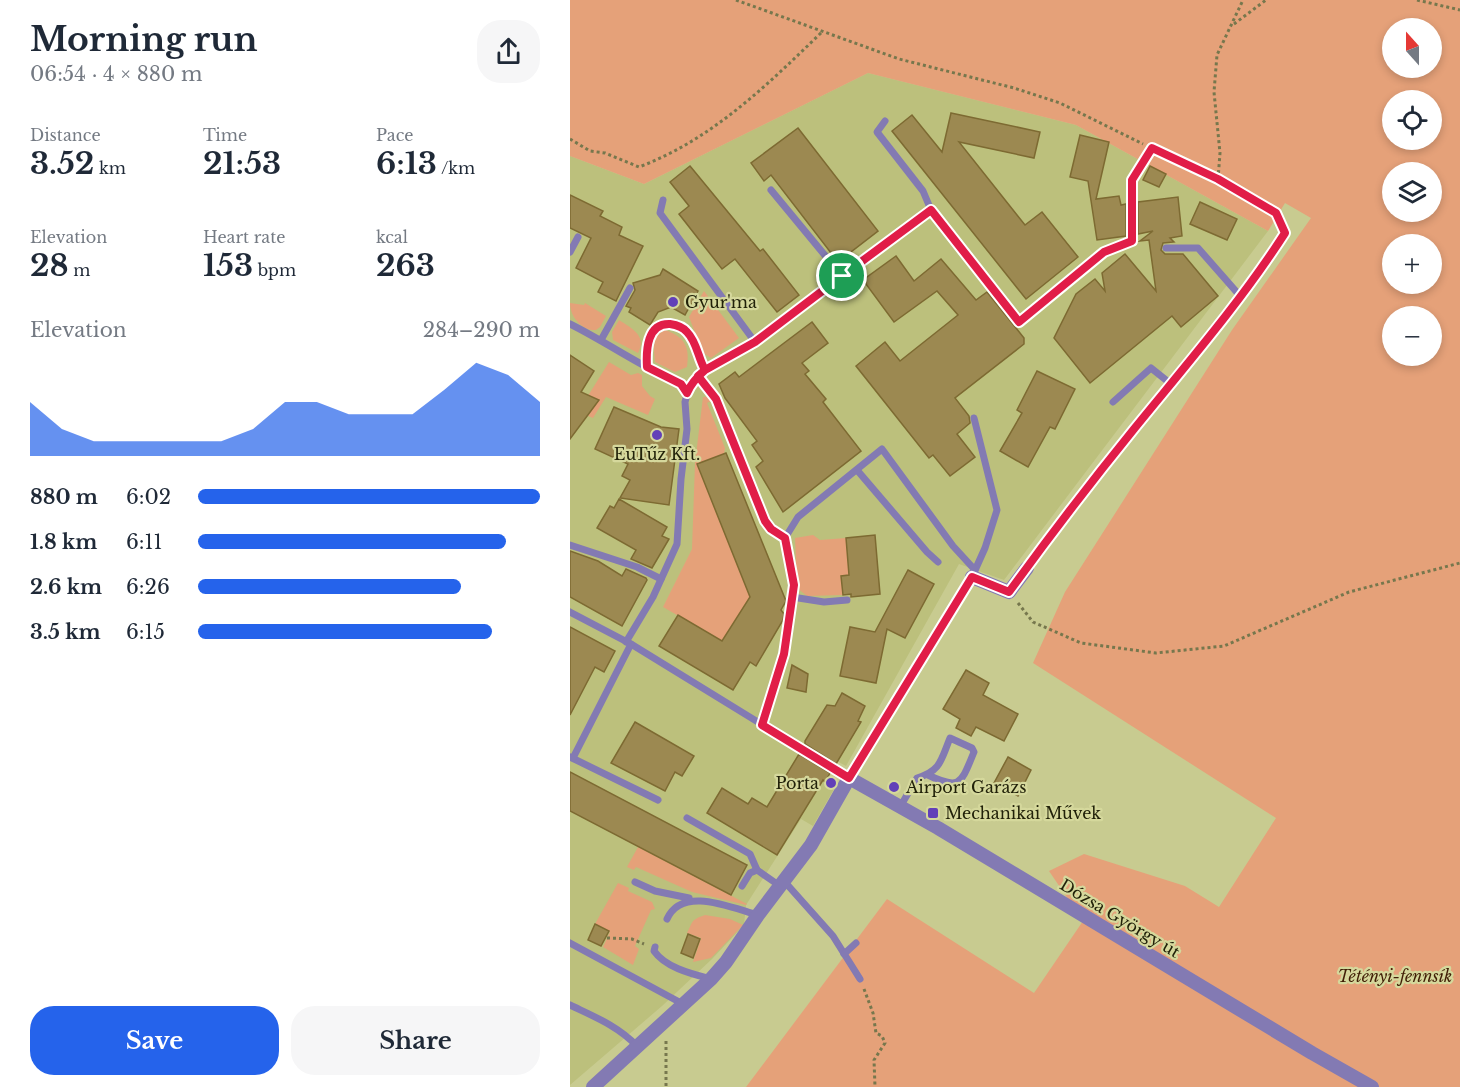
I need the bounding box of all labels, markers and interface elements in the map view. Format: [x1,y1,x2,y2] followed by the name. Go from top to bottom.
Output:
[1382,18,1442,78] north arrow
[1382,18,1442,366] map controls
[30,19,258,60] text: Morning run
[477,20,540,83] button: share
[30,62,202,86] text: 06:54 · 4 × 880 m
[1382,90,1442,150] button: locate
[30,125,101,145] text: Distance
[203,125,247,145] text: Time
[376,125,413,145] text: Pace
[30,145,94,182] text: 3.52
[203,145,281,182] text: 21:53
[376,145,437,182] text: 6:13
[94,158,126,178] text: km
[437,158,475,178] text: /km
[1382,162,1442,222] button: layers
[30,227,107,247] text: Elevation
[203,227,285,247] text: Heart rate
[376,227,408,247] text: kcal
[1382,234,1442,294] button: +
[30,247,69,284] text: 28
[203,247,253,284] text: 153
[376,247,435,284] text: 263
[816,250,867,301] pin
[825,259,858,292] icon: arrive
[69,260,90,280] text: m
[253,260,296,280] text: bpm
[685,292,757,312] place label: Gyur'ma
[666,295,680,309] marker: Gyur'ma
[1382,306,1442,366] button: −
[30,318,127,342] text: Elevation
[423,318,540,342] text: 284–290 m
[650,428,664,442] marker: EuTűz Kft.
[614,444,700,464] place label: EuTűz Kft.
[30,485,98,509] text: 880 m
[126,485,171,509] text: 6:02
[30,530,97,554] text: 1.8 km
[126,530,162,554] text: 6:11
[30,575,102,599] text: 2.6 km
[126,575,170,599] text: 6:26
[30,620,101,644] text: 3.5 km
[126,620,165,644] text: 6:15
[775,773,819,793] place label: Porta
[824,776,838,790] marker: Porta
[905,777,1027,797] place label: Airport Garázs
[887,780,901,794] marker: Airport Garázs
[945,803,1101,823] place label: Mechanikai Művek
[926,806,940,820] marker: Mechanikai Művek
[1056,874,1184,962] street label: Dózsa György út
[1338,966,1452,986] park label: Tétényi-fennsík
[30,1006,279,1075] button: Save
[291,1006,540,1075] button: Share

